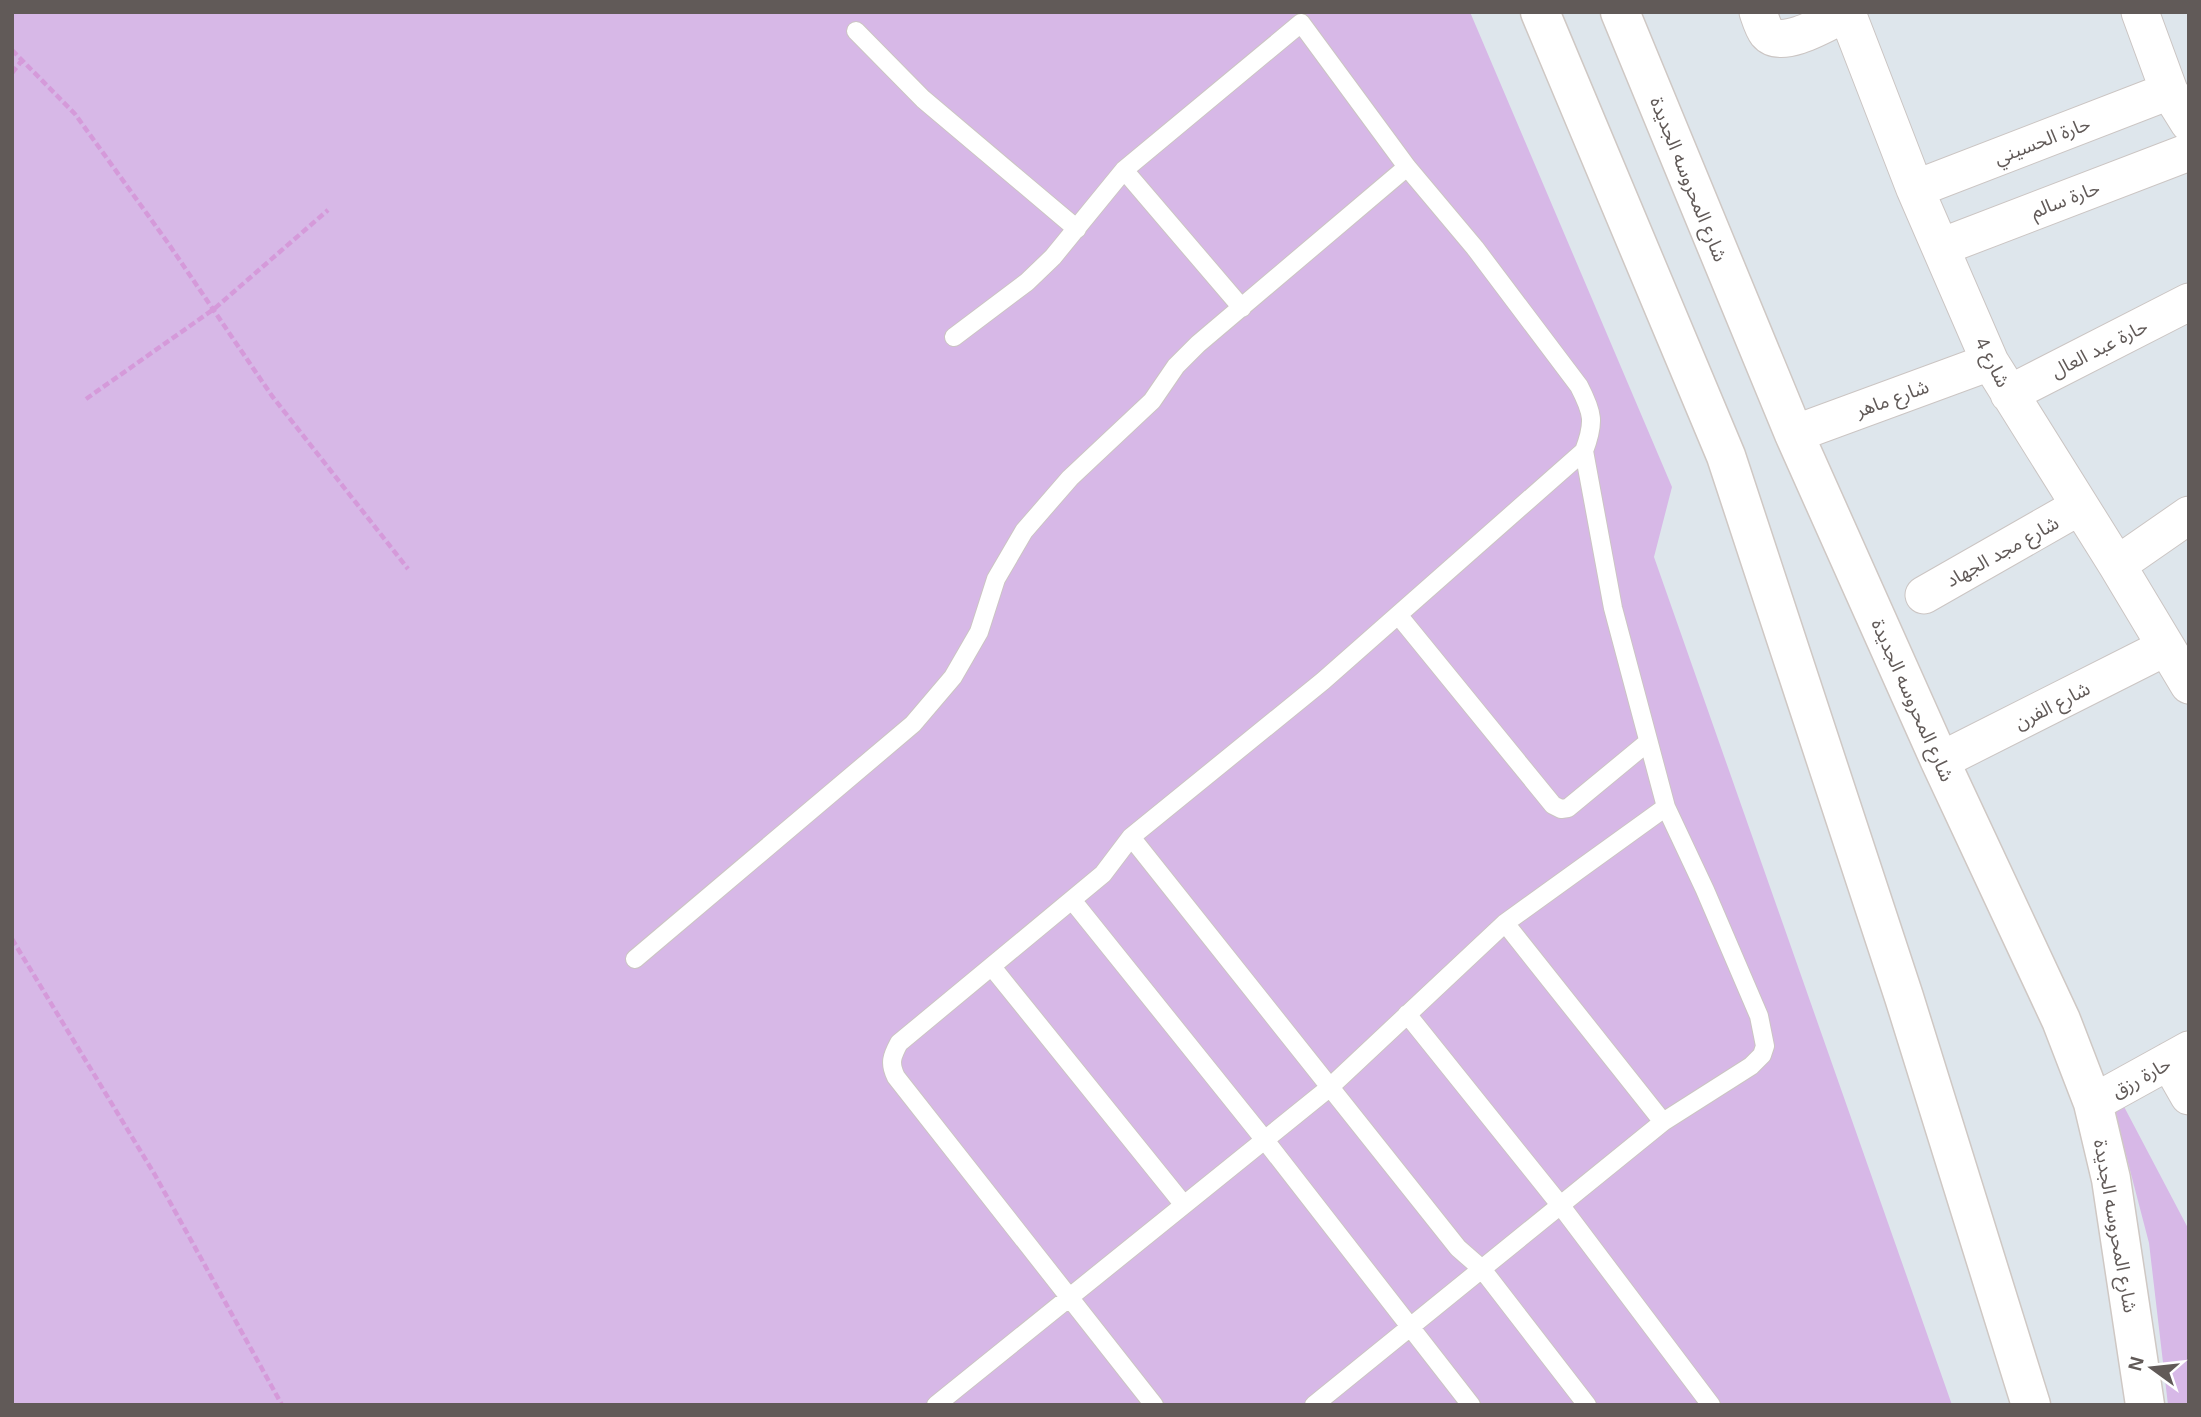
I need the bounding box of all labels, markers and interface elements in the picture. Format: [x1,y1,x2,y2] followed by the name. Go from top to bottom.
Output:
[1643,94,1731,266] street label: شارع المحروسه الجديدة
[1991,113,2095,173] street label: حارة الحسيني
[2028,177,2104,226] street label: حارة سالم
[2047,315,2151,383] street label: حارة عبد العال
[1969,334,2014,392] street label: شارع 4
[1852,376,1933,425] street label: شارع ماهر
[1942,512,2064,594] street label: شارع مجد الجهاد
[1865,616,1958,786] street label: شارع المحروسه الجديدة
[2011,678,2095,736] street label: شارع الفرن
[2108,1053,2175,1103] street label: حارة رزق
[2087,1138,2141,1315] street label: شارع المحروسه الجديدة
[2117,1333,2187,1403] north arrow
[2124,1354,2148,1373] text: N

